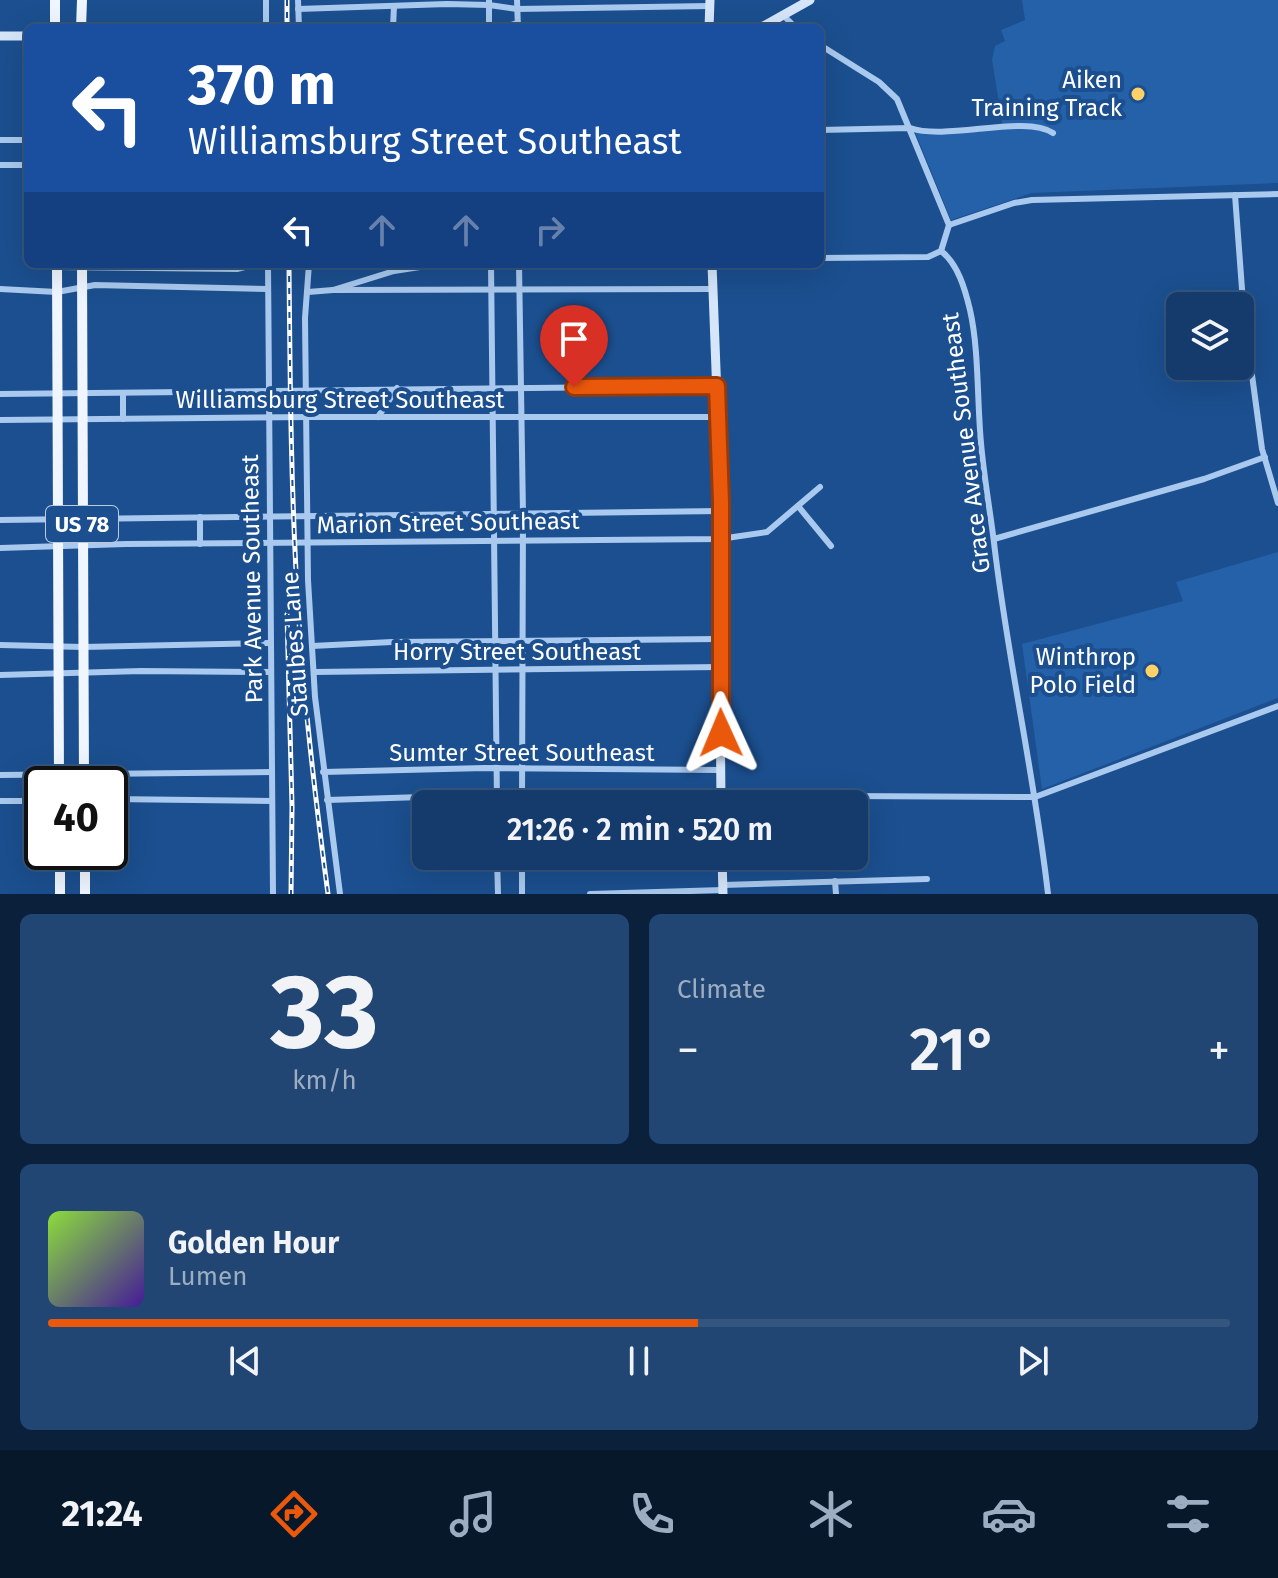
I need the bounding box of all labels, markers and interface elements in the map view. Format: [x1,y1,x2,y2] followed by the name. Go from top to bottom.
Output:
[188,52,336,119] text: 370 m
[56,56,160,160] icon: left
[971,66,1123,122] place label: Aiken Training Track
[1129,85,1147,103] marker: Aiken Training Track
[188,120,682,164] text: Williamsburg Street Southeast
[276,208,320,252] icon: left
[360,208,404,252] icon: ahead
[444,208,488,252] icon: ahead
[528,208,572,252] icon: right
[1166,292,1254,380] map controls
[1166,292,1254,380] button: layers
[540,305,608,387] pin
[936,311,996,575] street label: Grace Avenue Southeast
[552,317,596,361] icon: arrive
[175,386,505,414] street label: Williamsburg Street Southeast
[236,454,268,704] street label: Park Avenue Southeast
[46,506,118,542] road number: US 78
[316,507,580,539] street label: Marion Street Southeast
[276,570,314,718] street label: Staubes Lane
[393,638,641,666] street label: Horry Street Southeast
[1029,643,1136,699] place label: Winthrop Polo Field
[1143,662,1161,680] marker: Winthrop Polo Field
[679,691,763,775] position arrow
[389,739,655,767] street label: Sumter Street Southeast
[24,766,128,870] speed limit sign: 40
[507,812,773,848] text: 21:26 · 2 min · 520 m
[270,950,379,1075] text: 33
[677,974,766,1005] text: Climate
[910,1014,998,1086] text: 21°
[677,1024,699,1077] text: −
[1208,1024,1230,1077] text: +
[292,1065,357,1096] text: km/h
[168,1225,339,1261] text: Golden Hour
[168,1261,247,1292] text: Lumen
[223,1339,267,1383] icon: previous
[617,1339,661,1383] icon: pause
[1011,1339,1055,1383] icon: next
[266,1486,322,1542] icon: directions
[445,1486,501,1542] icon: music
[624,1486,680,1542] icon: phone
[803,1486,859,1542] icon: climate
[981,1486,1037,1542] icon: car
[1160,1486,1216,1542] icon: filters
[61,1492,143,1536] text: 21:24

